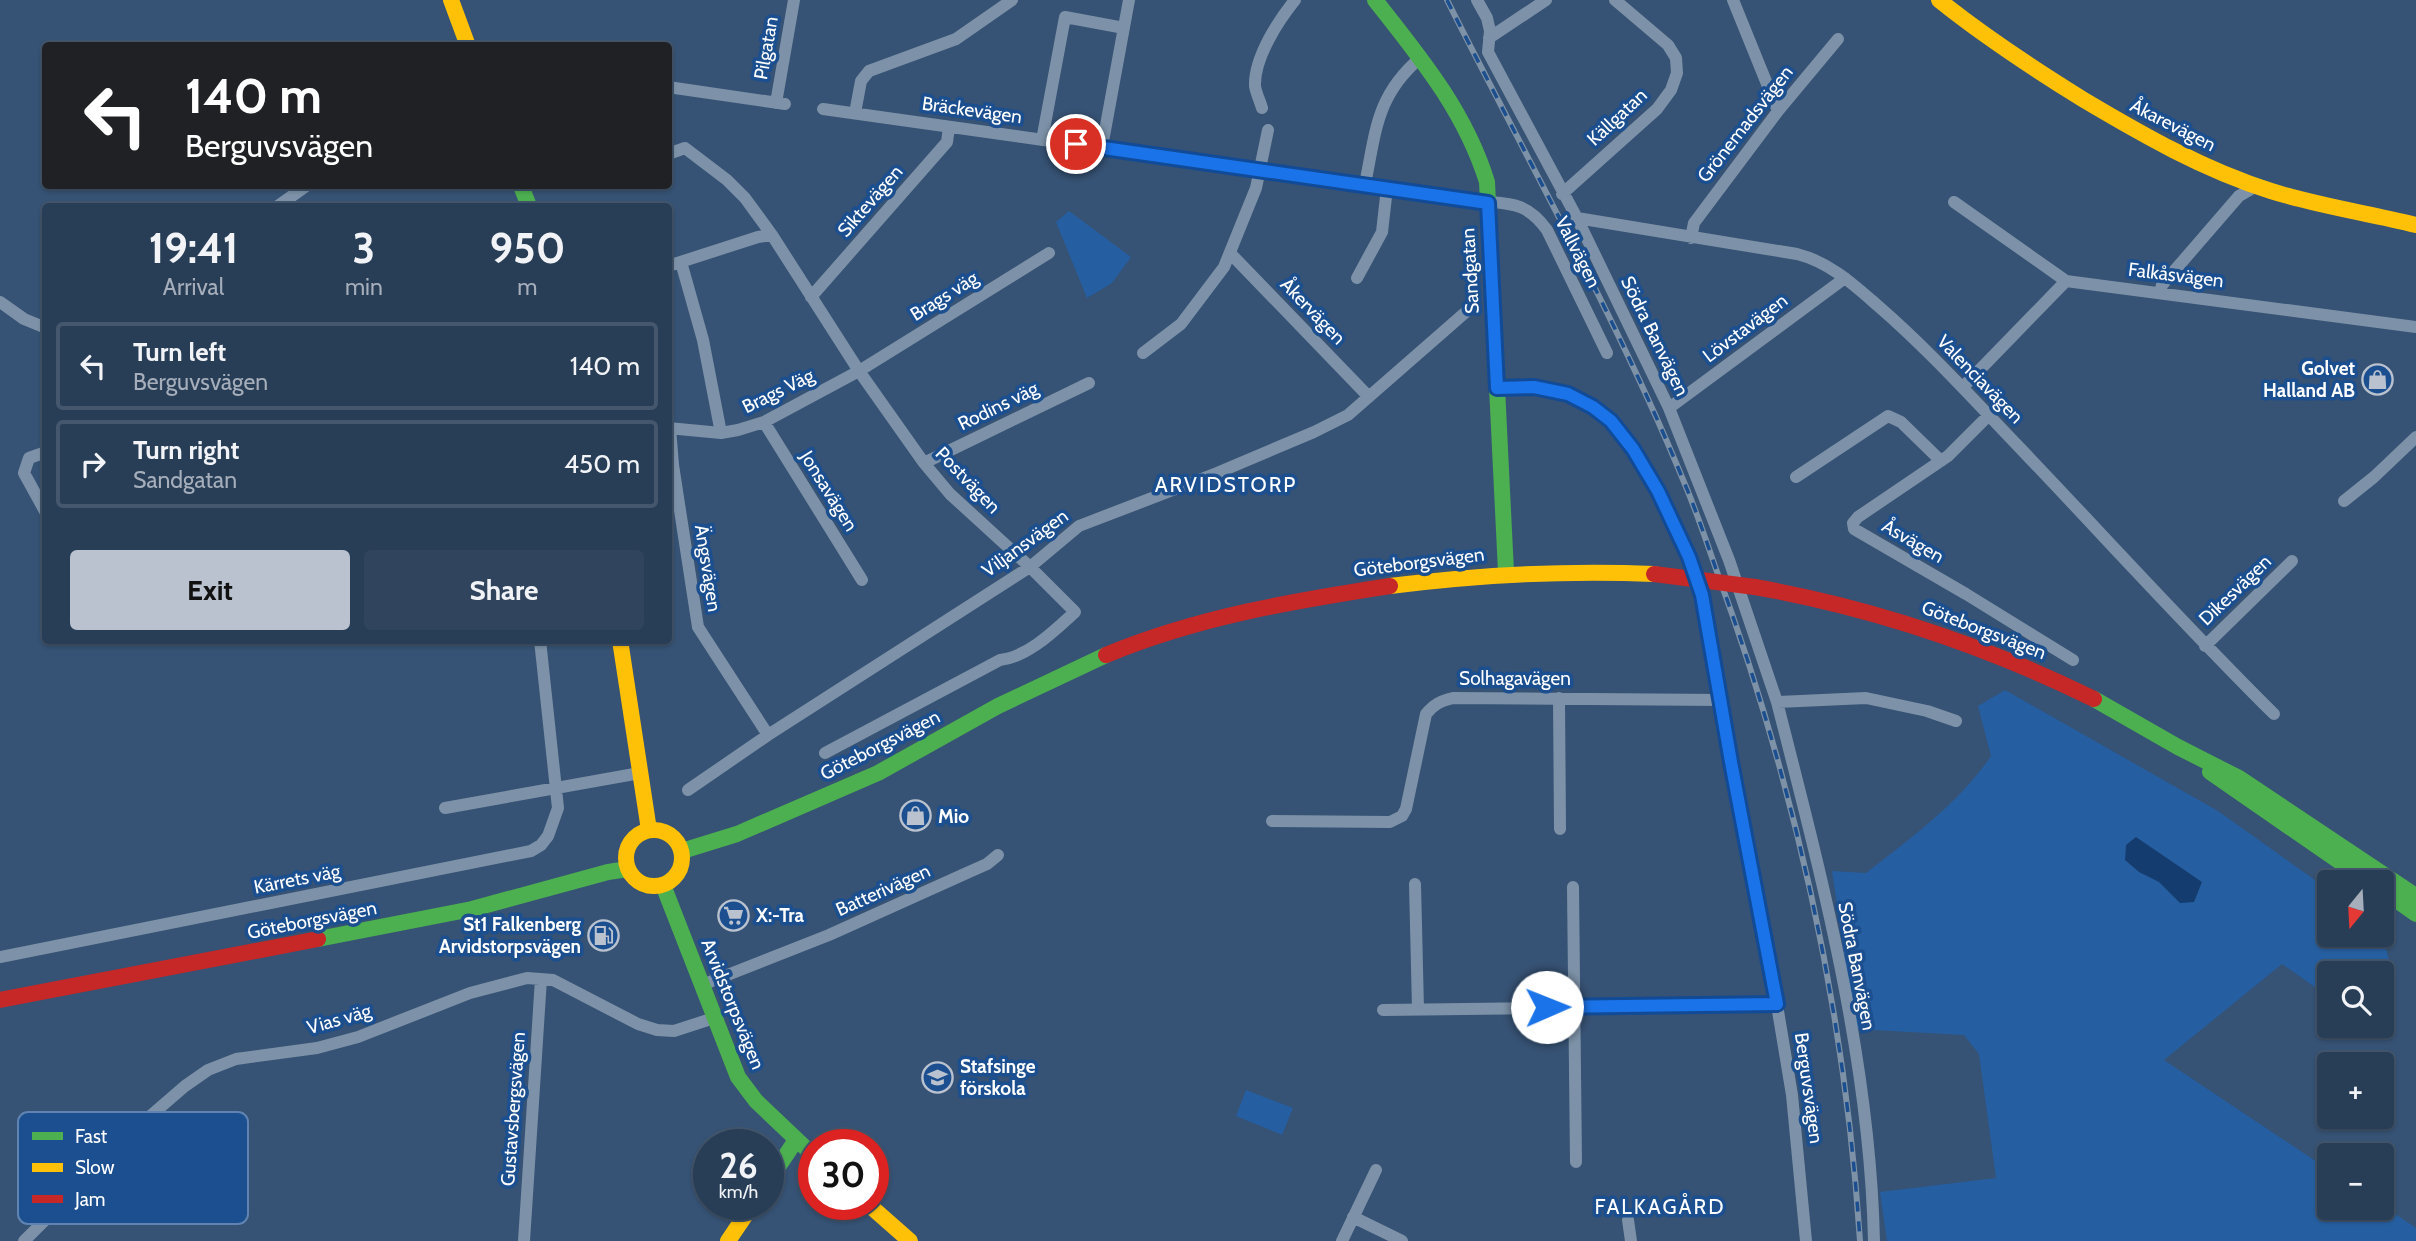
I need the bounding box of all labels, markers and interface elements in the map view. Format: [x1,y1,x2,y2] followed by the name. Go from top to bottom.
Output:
[749,15,783,81] street label: Pilgatan
[1692,61,1798,187] street label: Grönemadsvägen
[185,66,322,125] text: 140 m
[70,70,161,161] icon: left
[1582,84,1652,150] street label: Källgatan
[921,92,1023,128] street label: Bräckevägen
[2126,93,2220,156] street label: Åkarevägen
[1046,114,1106,174] pin
[1057,125,1095,163] icon: arrive
[185,126,373,165] text: Berguvsvägen
[833,160,907,242] street label: Siktevägen
[1550,212,1606,292] street label: Vallvägen
[149,222,238,274] text: 19:41
[353,222,375,274] text: 3
[490,222,565,274] text: 950
[1456,227,1484,315] street label: Sandgatan
[2127,258,2225,292] street label: Falkåsvägen
[906,266,983,326] street label: Brags väg
[1276,272,1351,349] street label: Åkervägen
[1616,272,1694,400] street label: Södra Banvägen
[163,273,224,301] text: Arrival
[345,273,383,301] text: min
[517,273,537,301] text: m
[1698,289,1792,367] street label: Lövstavägen
[1932,330,2028,428] street label: Valenciavägen
[133,336,226,368] text: Turn left
[74,347,112,385] icon: left
[570,350,640,382] text: 140 m
[2263,357,2355,402] place label: Golvet Halland AB
[2361,362,2395,396] shop icon: Golvet Halland AB
[738,364,818,418] street label: Brags Väg
[133,368,268,396] text: Berguvsvägen
[954,376,1042,435] street label: Rodins väg
[133,434,239,466] text: Turn right
[931,442,1005,518] street label: Postvägen
[74,445,112,483] icon: right
[795,446,863,535] street label: Jonsavägen
[564,448,640,480] text: 450 m
[133,466,237,494] text: Sandgatan
[1155,472,1297,497] district label: ARVIDSTORP
[977,504,1073,582] street label: Viljansvägen
[1878,513,1949,568] street label: Åsvägen
[690,523,726,613] street label: Ängsvägen
[1352,543,1486,581] street label: Göteborgsvägen
[70,550,350,630] button: Exit
[364,550,644,630] button: Share
[2194,550,2276,630] street label: Dikesvägen
[1919,596,2049,664] street label: Göteborgsvägen
[1459,667,1571,690] street label: Solhagavägen
[816,705,944,785] street label: Göteborgsvägen
[898,799,932,833] shop icon: Mio
[938,805,969,828] place label: Mio
[252,859,343,899] street label: Kärrets väg
[832,859,934,921] street label: Batterivägen
[2317,870,2394,947] north arrow
[2317,870,2394,1220] map controls
[245,896,379,944] street label: Göteborgsvägen
[716,898,750,932] supermarket icon: X:-Tra
[1833,900,1881,1032] street label: Södra Banvägen
[755,904,804,927] place label: X:-Tra
[439,913,581,958] place label: St1 Falkenberg Arvidstorpsvägen
[587,918,621,952] fuel station icon: St1 Falkenberg Arvidstorpsvägen
[696,935,770,1073] street label: Arvidstorpsvägen
[2317,961,2394,1038] button: search
[1510,970,1584,1044] position arrow
[304,999,374,1039] street label: Vias väg
[496,1031,530,1187] street label: Gustavsbergsvägen
[1790,1031,1828,1145] street label: Berguvsvägen
[2317,1052,2394,1129] button: +
[960,1055,1036,1100] place label: Stafsinge förskola
[920,1060,954,1094] school or university icon: Stafsinge förskola
[18,1112,248,1224] legend
[75,1125,108,1148] text: Fast
[798,1129,889,1220] speed limit sign: 30
[2317,1143,2394,1220] button: −
[719,1144,758,1187] text: 26
[75,1156,115,1179] text: Slow
[719,1181,758,1203] text: km/h
[74,1188,105,1211] text: Jam
[1595,1193,1725,1219] district label: FALKAGÅRD

